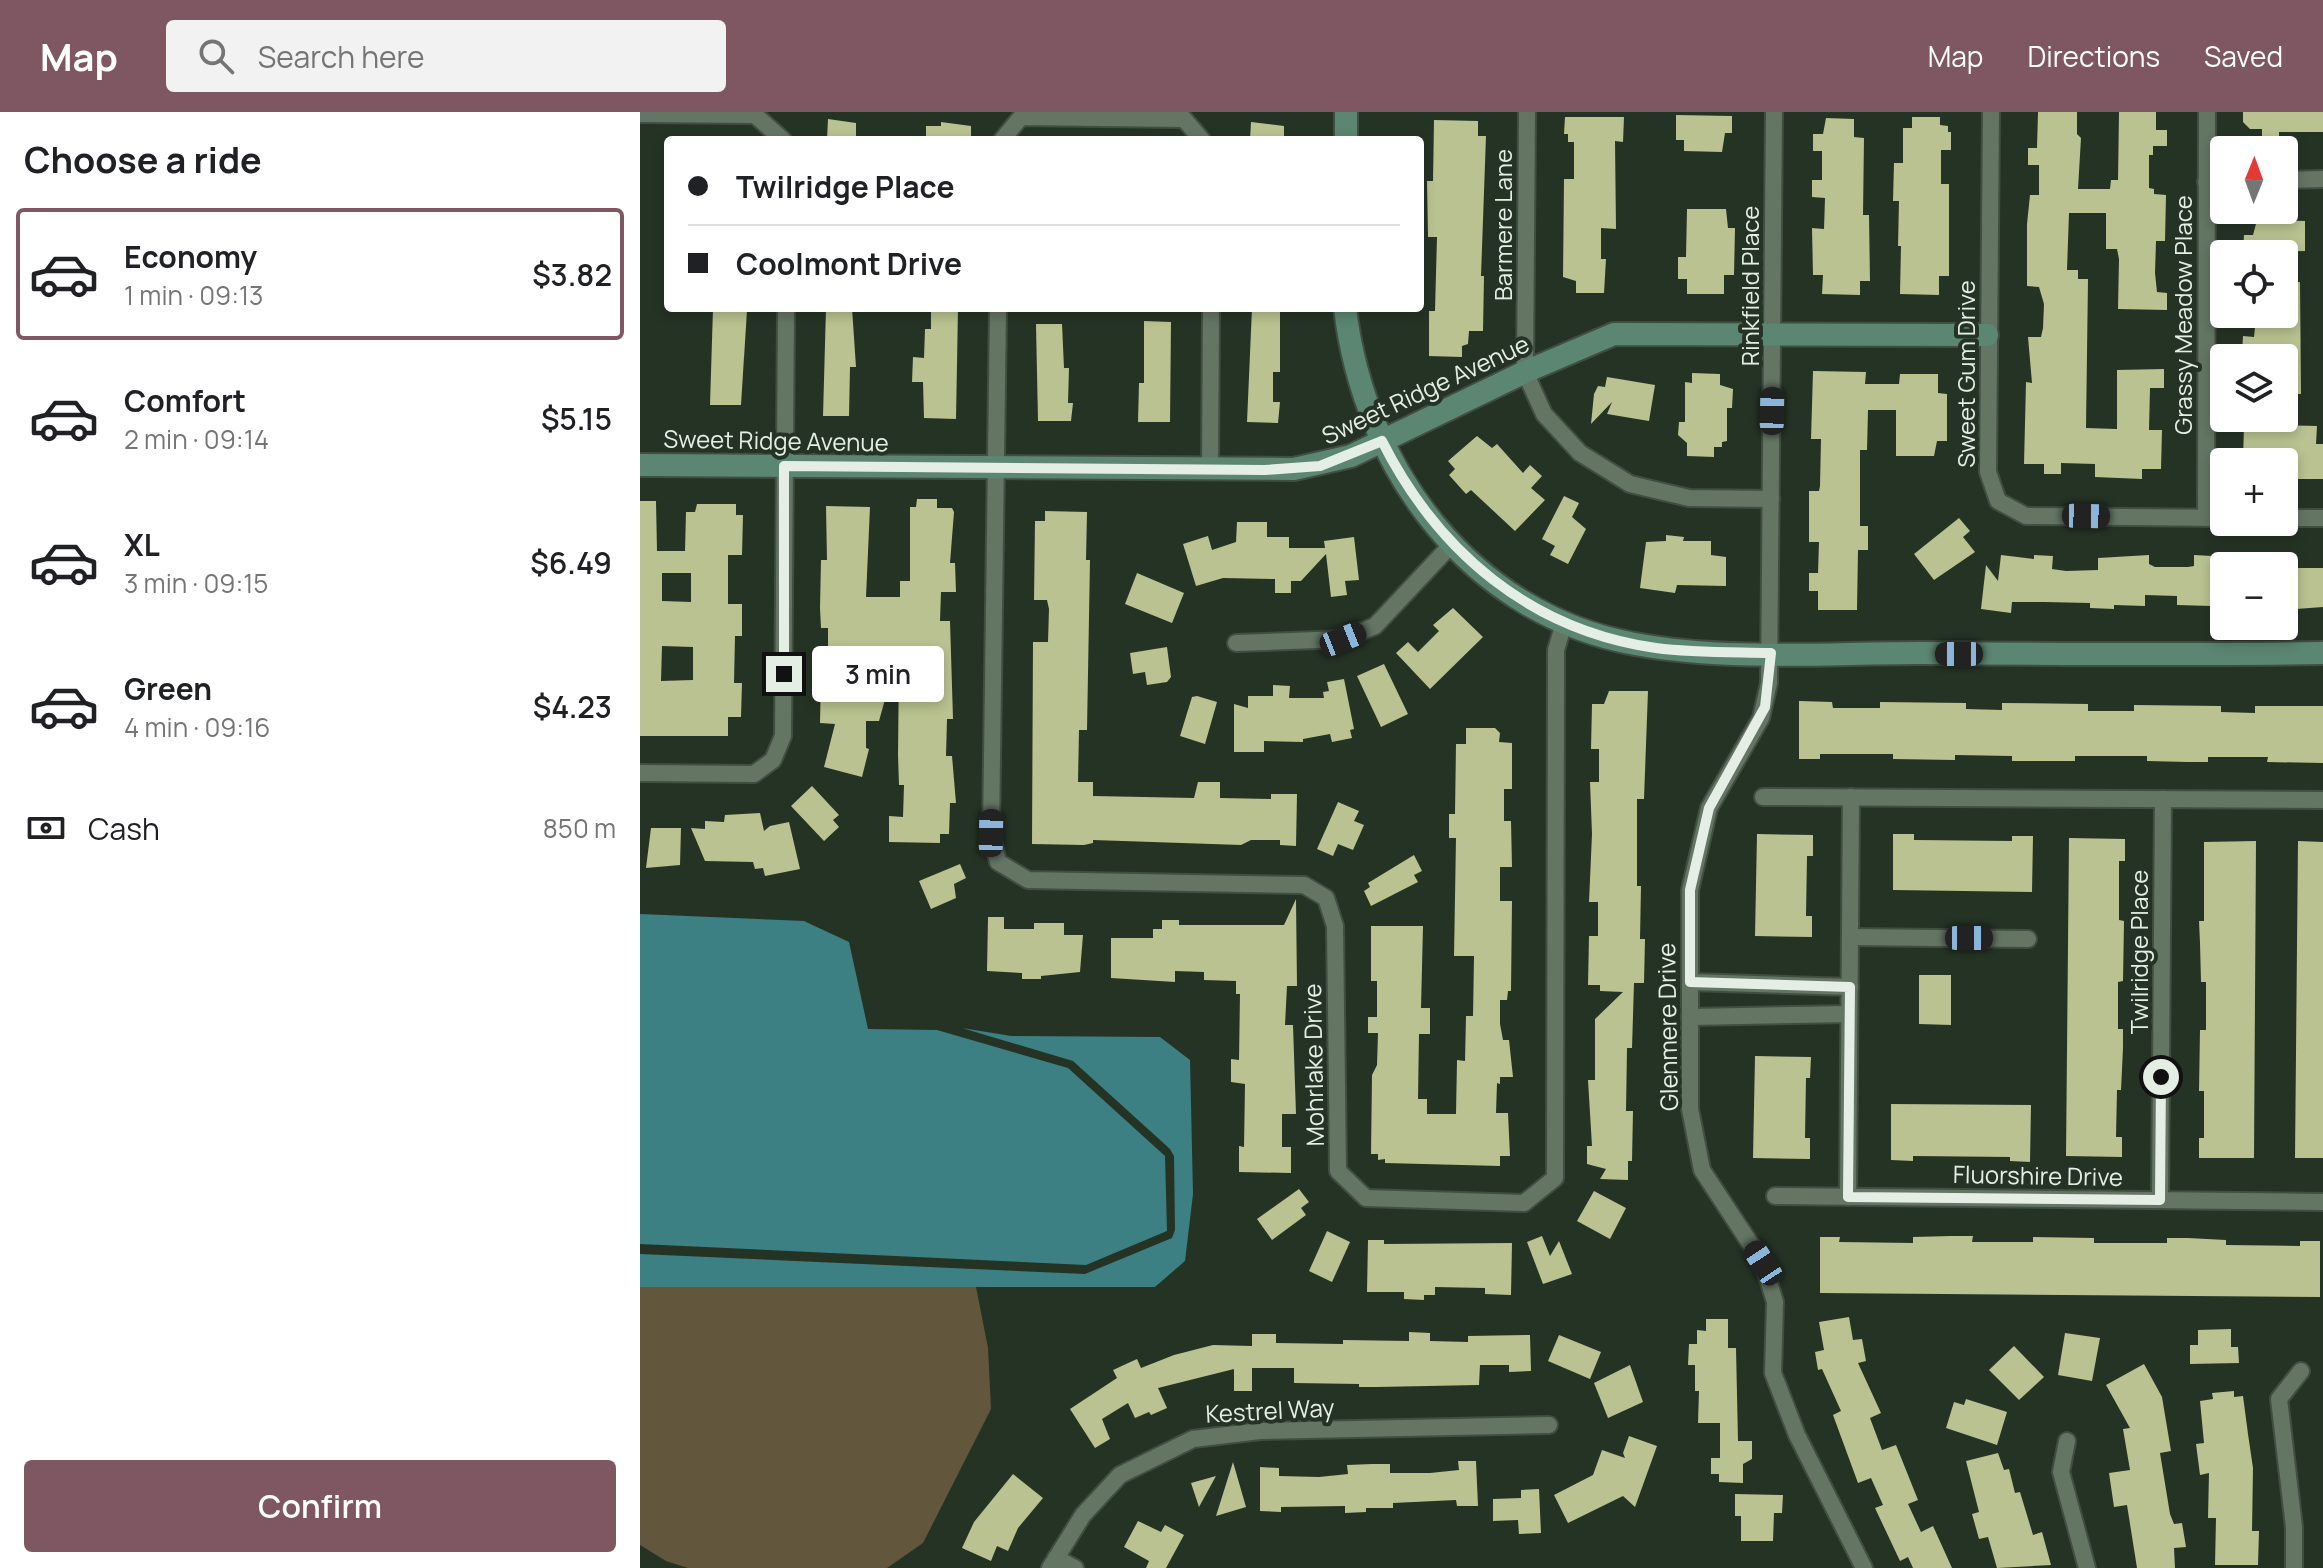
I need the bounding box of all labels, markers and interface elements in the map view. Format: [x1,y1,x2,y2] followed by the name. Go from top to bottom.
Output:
[166,20,726,92] search box
[40,30,118,82] text: Map
[194,34,238,78] icon: search
[258,36,425,77] text: Search here
[1928,37,1983,75] text: Map
[2027,37,2160,75] text: Directions
[2204,37,2283,75] text: Saved
[24,135,262,184] text: Choose a ride
[2210,136,2298,224] north arrow
[2210,136,2298,640] map controls
[1486,149,1519,301] street label: Barmere Lane
[736,166,954,207] text: Twilridge Place
[2166,195,2199,435] street label: Grassy Meadow Place
[1733,206,1766,366] street label: Rinkfield Place
[124,236,257,277] text: Economy
[28,238,100,310] icon: car
[2210,240,2298,328] button: locate
[736,243,962,284] text: Coolmont Drive
[532,254,612,295] text: $3.82
[124,277,263,313] text: 1 min · 09:13
[1949,280,1982,468] street label: Sweet Gum Drive
[1316,326,1534,452] street label: Sweet Ridge Avenue
[2210,344,2298,432] button: layers
[124,380,246,421] text: Comfort
[28,382,100,454] icon: car
[1760,387,1784,435] car
[541,398,612,439] text: $5.15
[124,421,269,457] text: 2 min · 09:14
[663,422,889,458] street label: Sweet Ridge Avenue
[2210,448,2298,536] button: +
[2062,504,2110,528] car
[124,524,160,565] text: XL
[28,526,100,598] icon: car
[530,542,612,583] text: $6.49
[2210,552,2298,640] button: −
[124,565,268,601] text: 3 min · 09:15
[1316,619,1370,659] car
[1935,642,1983,666] car
[812,646,944,702] callout: 3 min
[766,656,802,692] route end
[845,656,911,692] text: 3 min
[124,668,212,709] text: Green
[28,670,100,742] icon: car
[533,686,612,727] text: $4.23
[124,709,270,745] text: 4 min · 09:16
[24,806,68,850] icon: cash
[88,808,160,849] text: Cash
[979,809,1003,857] car
[543,810,616,846] text: 850 m
[2122,870,2155,1034] street label: Twilridge Place
[1945,926,1993,950] car
[1649,943,1685,1111] street label: Glenmere Drive
[1295,983,1331,1147] street label: Mohrlake Drive
[2143,1059,2179,1095] route start
[1953,1157,2123,1193] street label: Fluorshire Drive
[1740,1236,1786,1290] car
[1205,1390,1336,1430] street label: Kestrel Way
[24,1460,616,1552] button: Confirm

